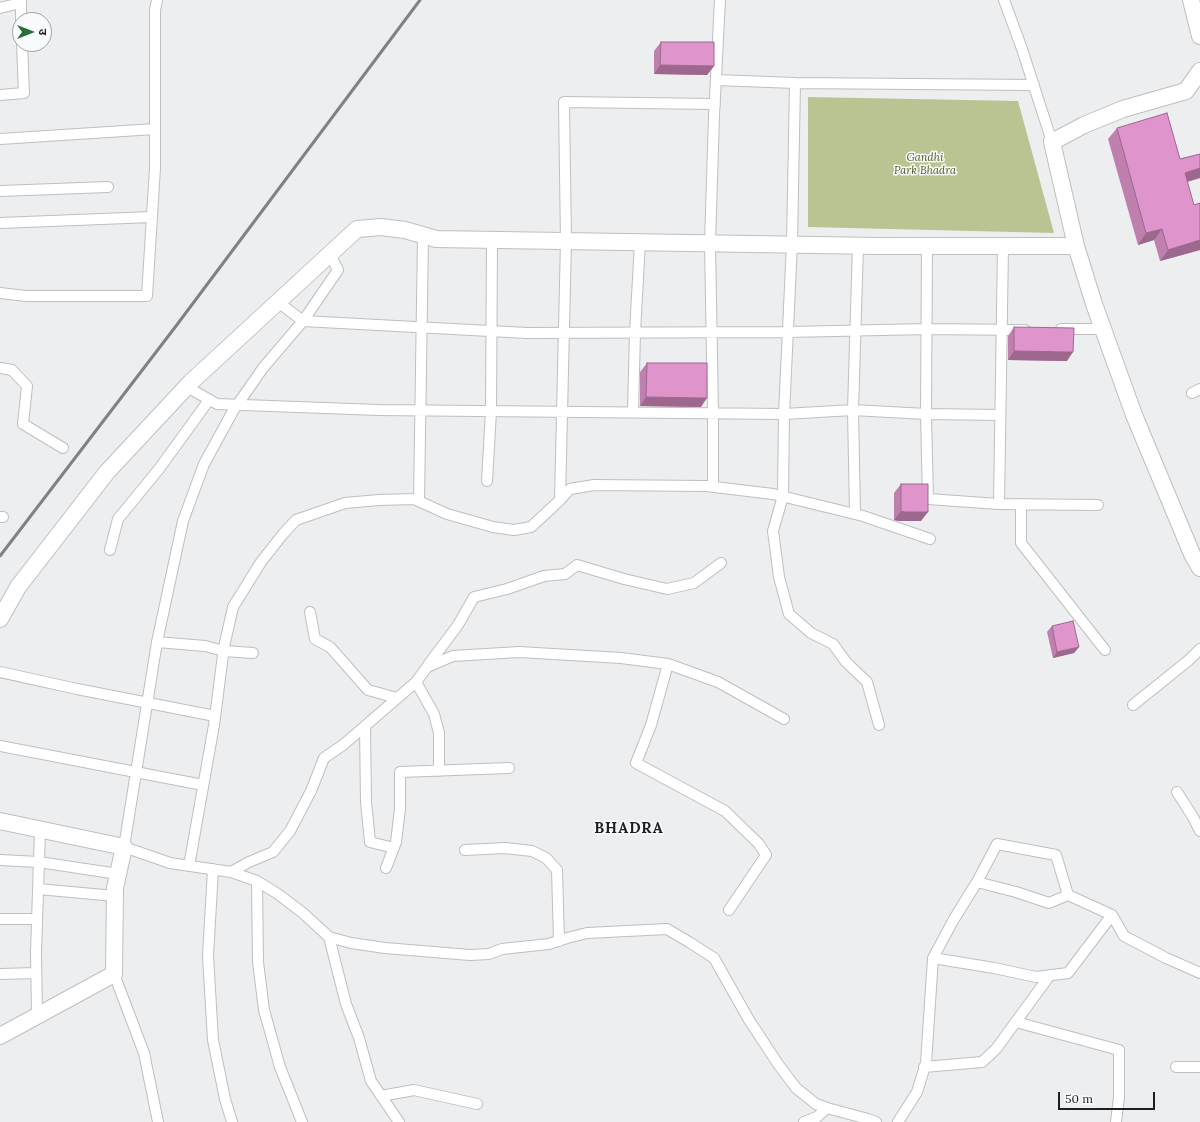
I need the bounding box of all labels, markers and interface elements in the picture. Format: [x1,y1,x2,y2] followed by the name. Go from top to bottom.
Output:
[12,12,52,52] north arrow
[36,29,50,35] text: उ
[894,151,956,177] park label: Gandhi Park Bhadra
[594,820,664,838] district label: BHADRA
[1060,1084,1157,1110] scale bar
[1065,1091,1093,1106] text: 50 m

